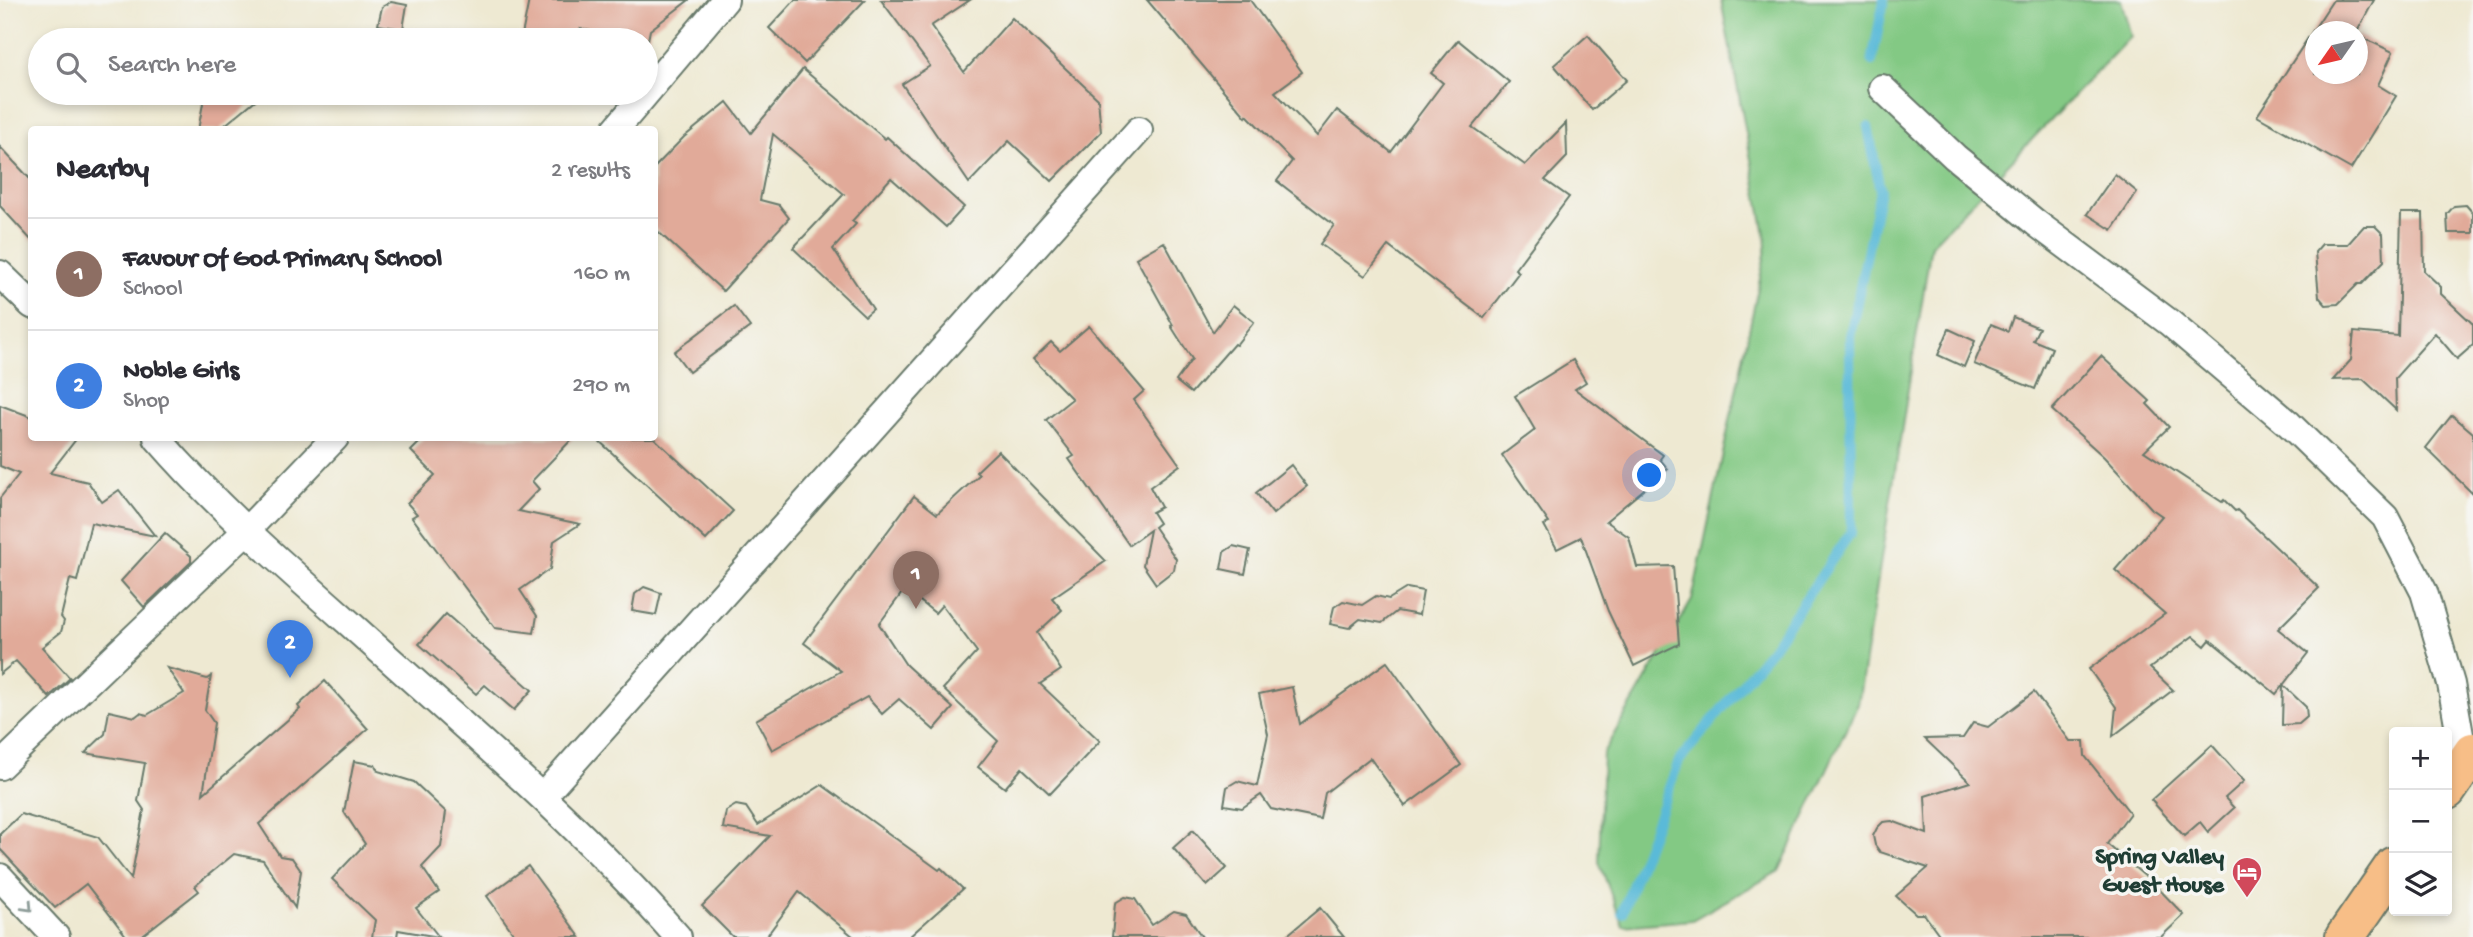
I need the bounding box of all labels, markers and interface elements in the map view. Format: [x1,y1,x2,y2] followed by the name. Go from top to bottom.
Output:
[2305,21,2368,84] north arrow
[28,28,658,105] search box
[52,48,90,86] icon: search
[108,51,236,82] text: Search here
[56,154,149,189] text: Nearby
[551,158,630,185] text: 2 results
[123,245,442,276] text: Favour Of God Primary School
[74,261,84,288] text: 1
[574,261,630,288] text: 160 m
[123,276,183,303] text: School
[123,357,239,388] text: Noble Girls
[73,373,85,400] text: 2
[572,373,630,400] text: 290 m
[123,388,169,415] text: Shop
[1632,458,1666,492] your location
[893,551,939,609] pin: 1
[267,620,313,678] pin: 2
[2389,727,2452,916] map controls
[2389,727,2452,790] button: +
[2389,790,2452,853] button: −
[2095,844,2226,901] place label: Spring Valley Guest House
[2389,853,2452,916] button: layers
[2230,855,2264,899] hotel icon: Spring Valley Guest House
[20,899,32,912] one-way arrow

